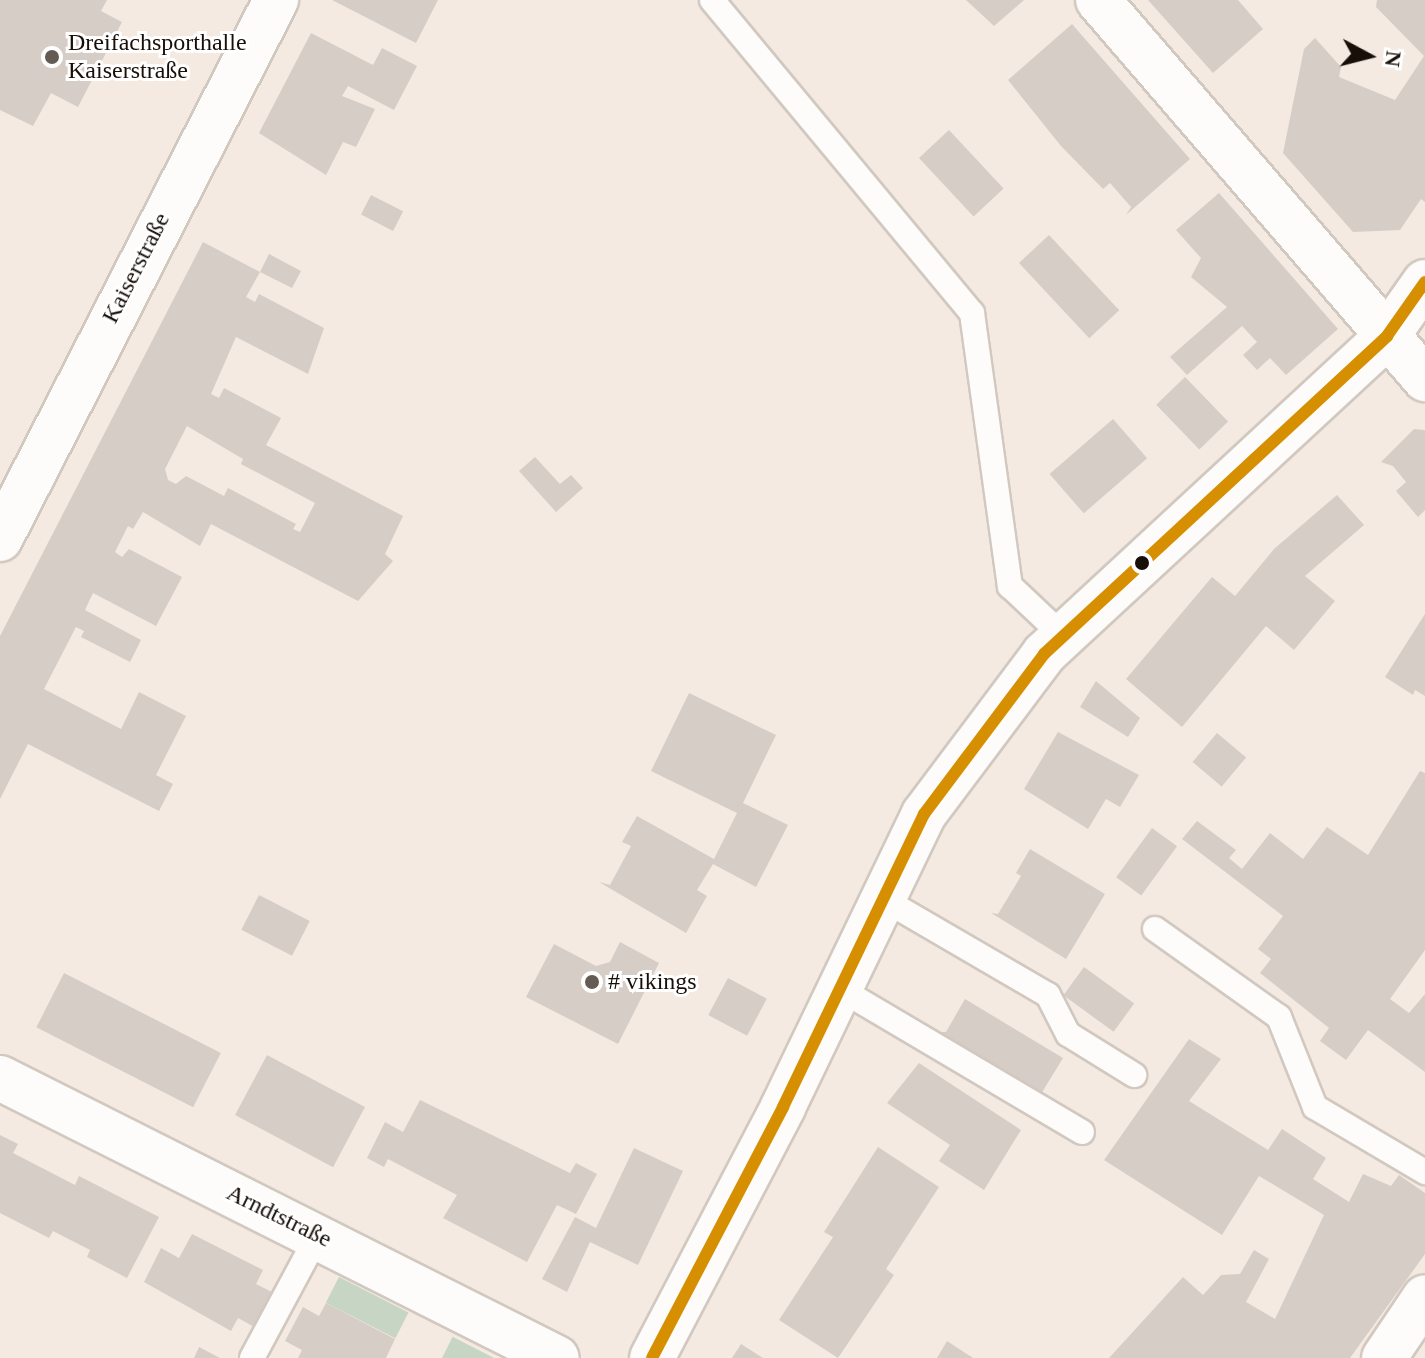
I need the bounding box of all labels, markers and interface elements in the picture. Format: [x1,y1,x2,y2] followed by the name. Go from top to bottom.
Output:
[1329,16,1409,96] north arrow
[68,29,247,85] place label: Dreifachsporthalle Kaiserstraße
[43,48,61,66] marker: Dreifachsporthalle Kaiserstraße
[1380,50,1407,68] text: N
[96,208,176,328] street label: Kaiserstraße
[1134,555,1150,571] unlabelled marker
[608,968,697,996] place label: # vikings
[583,973,601,991] marker: # vikings
[222,1178,336,1254] street label: Arndtstraße

